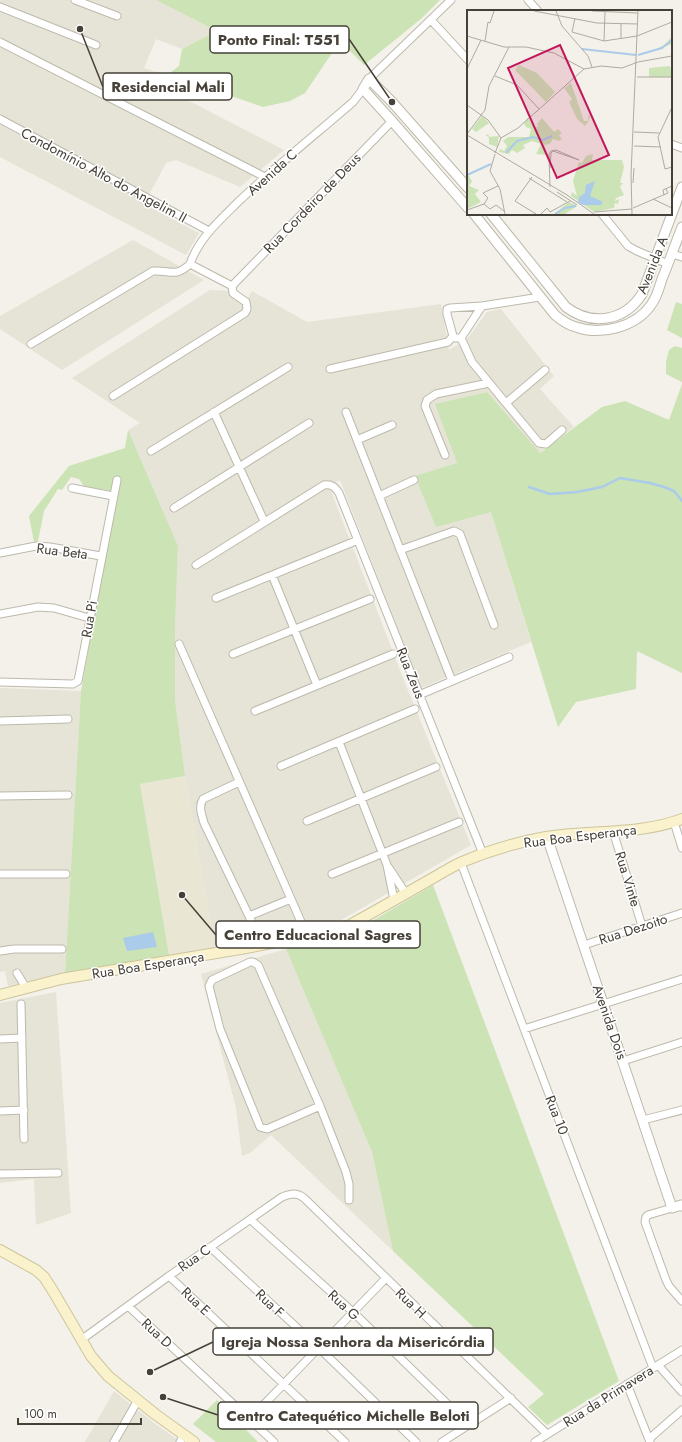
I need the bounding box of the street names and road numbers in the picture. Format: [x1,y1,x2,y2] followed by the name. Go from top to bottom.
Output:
[17,123,191,227] street label: Condomínio Alto do Angelim II
[243,144,301,200] street label: Avenida C
[259,148,365,258] street label: Rua Cordeiro de Deus
[631,232,673,297] street label: Avenida A
[35,538,89,564] street label: Rua Beta
[76,599,102,639] street label: Rua Pi
[392,644,430,702] street label: Rua Zeus
[523,819,637,853] street label: Rua Boa Esperança
[610,849,646,909] street label: Rua Vinte
[596,908,670,950] street label: Rua Dezoito
[90,946,206,984] street label: Rua Boa Esperança
[588,982,632,1062] street label: Avenida Dois
[540,1092,574,1138] street label: Rua 10
[174,1240,214,1276] street label: Rua C
[177,1282,215,1320] street label: Rua E
[391,1283,431,1323] street label: Rua H
[251,1284,289,1322] street label: Rua F
[324,1285,364,1325] street label: Rua G
[137,1314,177,1352] street label: Rua D
[559,1360,657,1432] street label: Rua da Primavera

